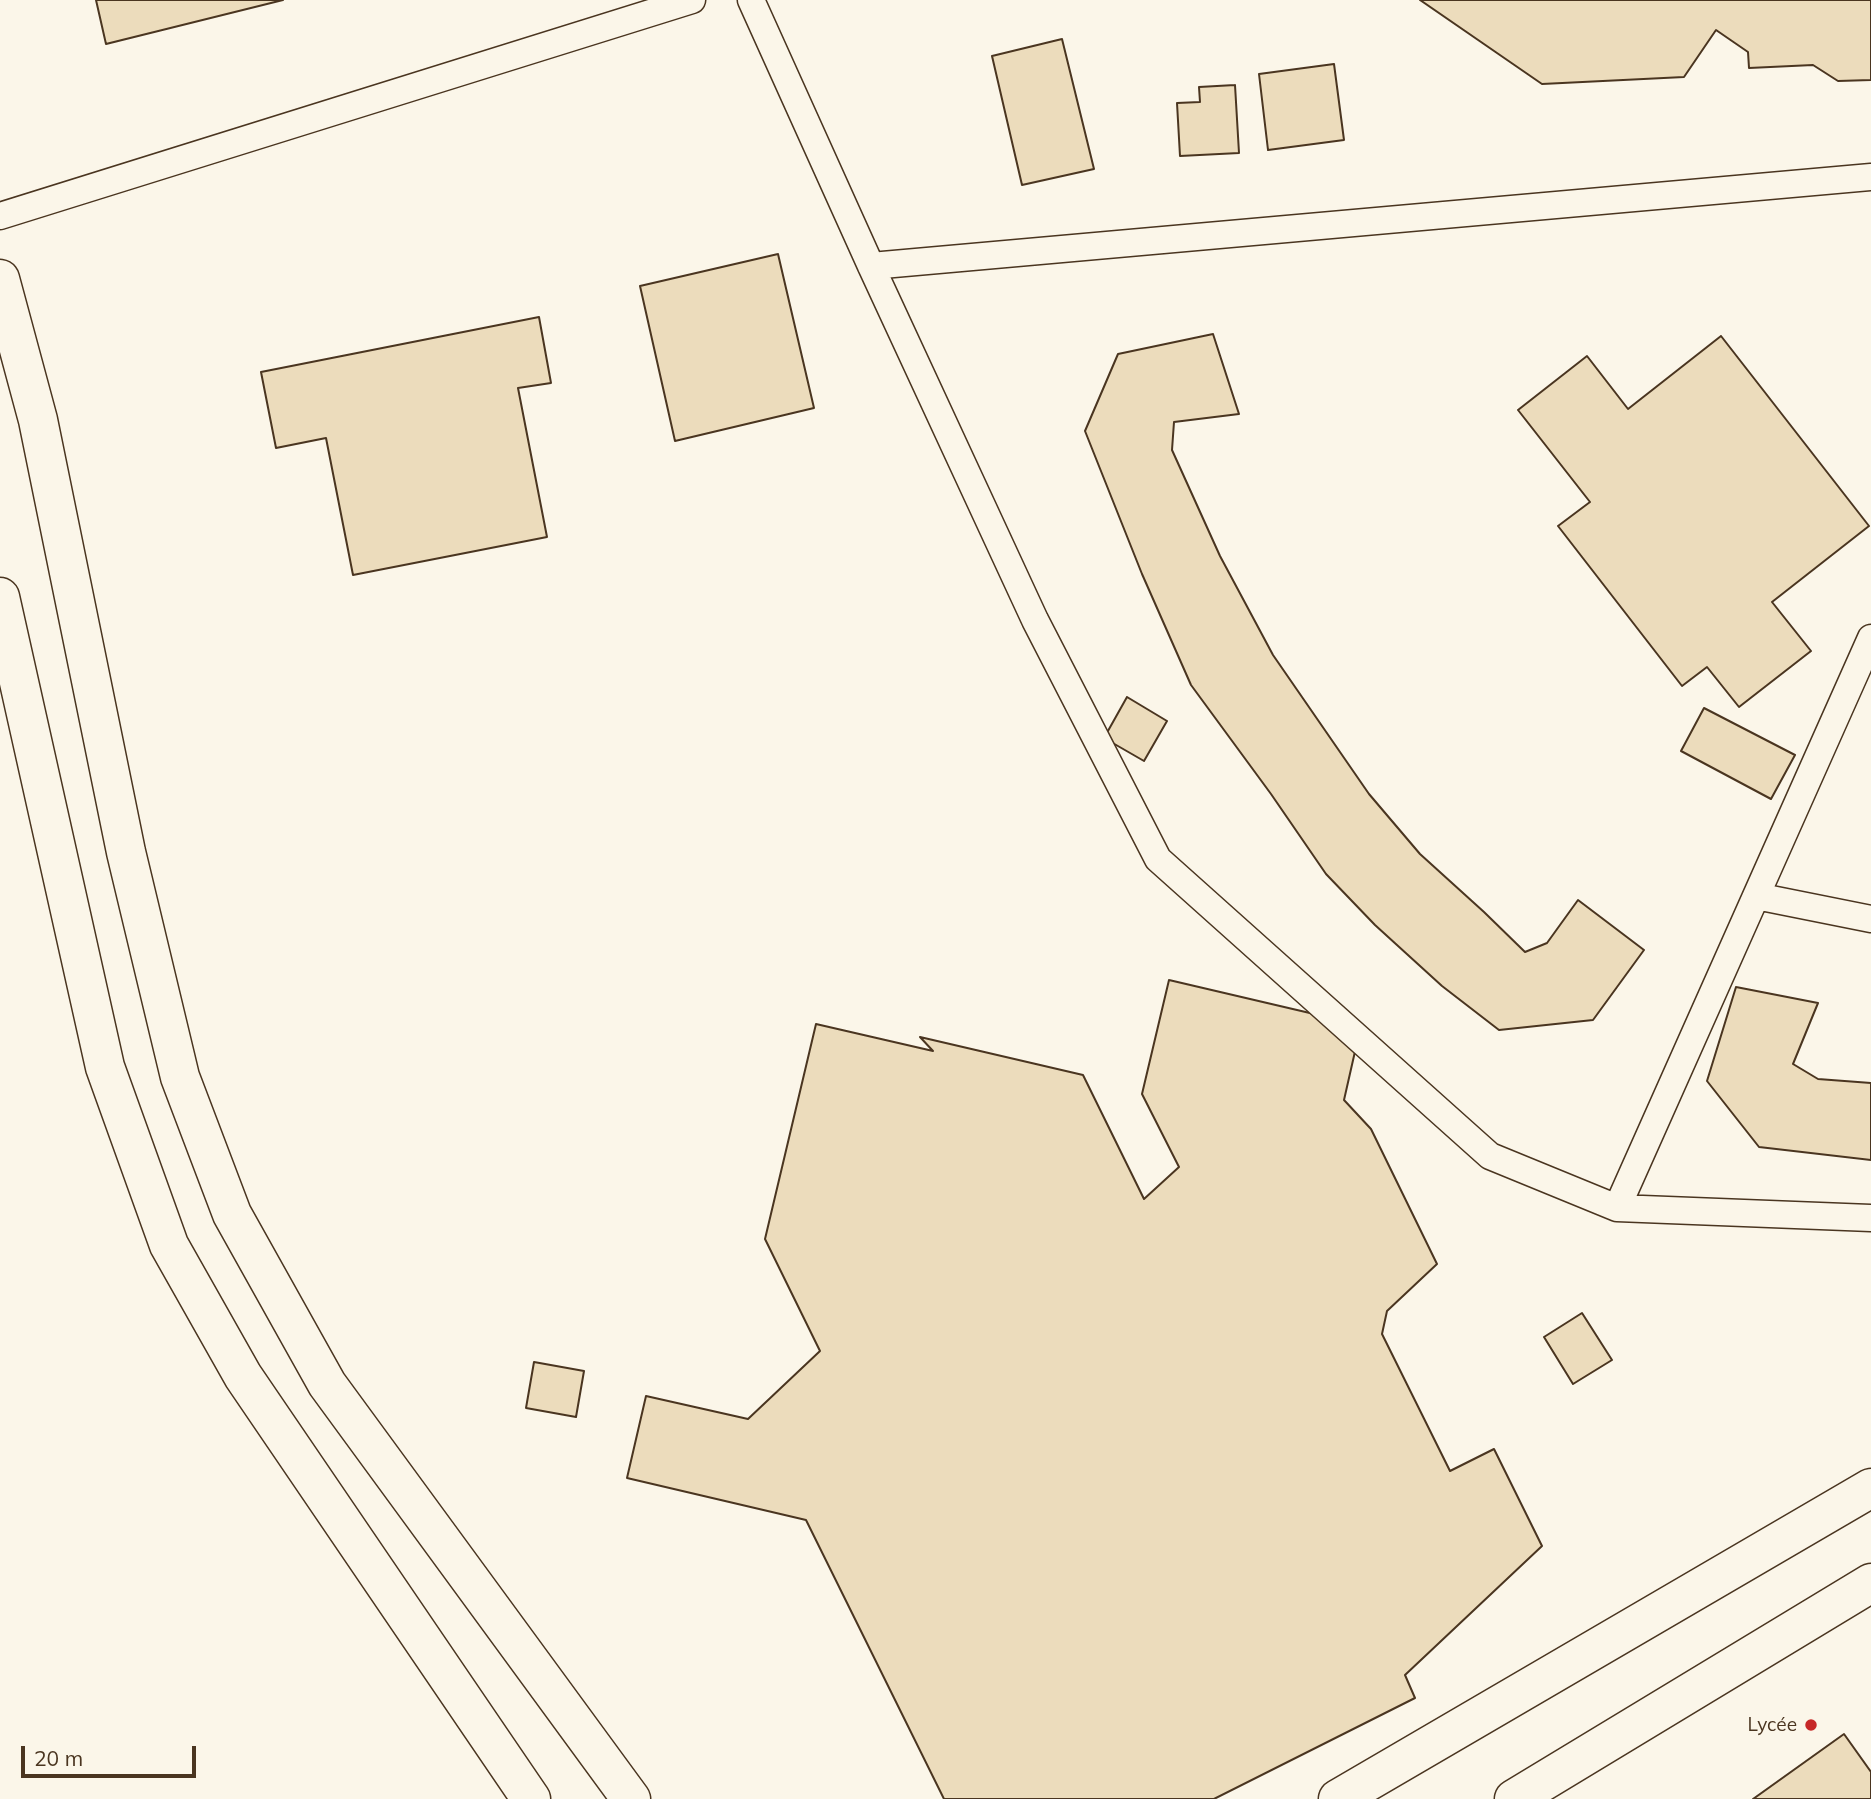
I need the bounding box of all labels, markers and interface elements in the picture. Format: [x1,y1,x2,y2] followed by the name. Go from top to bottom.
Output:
[1748,1714,1797,1736] place label: Lycée
[1803,1717,1819,1733] marker: Lycée
[24,1732,200,1776] scale bar
[34,1745,83,1771] text: 20 m

